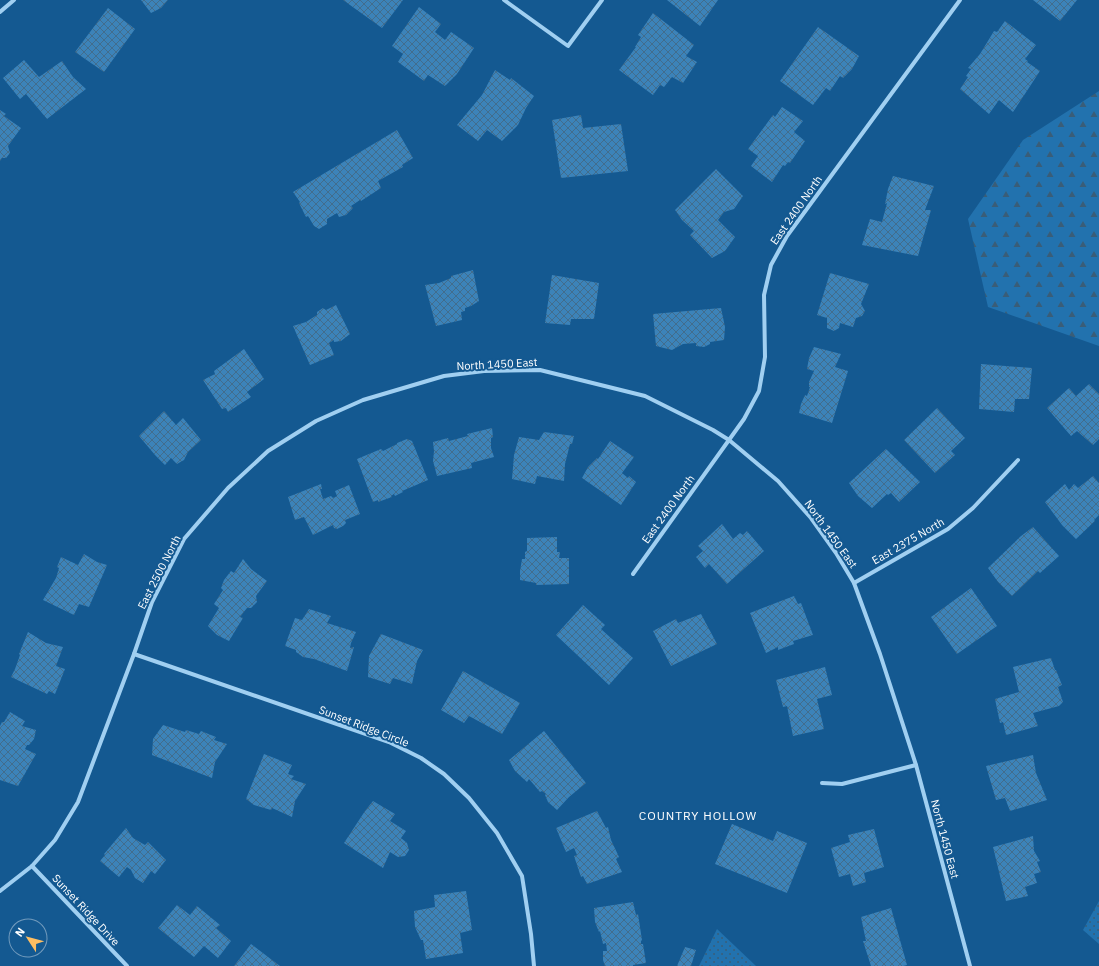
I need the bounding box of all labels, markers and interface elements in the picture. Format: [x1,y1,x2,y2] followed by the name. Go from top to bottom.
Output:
[767,173,825,247] street label: East 2400 North
[456,355,538,373] street label: North 1450 East
[638,472,698,546] street label: East 2400 North
[801,497,861,571] street label: North 1450 East
[869,515,947,567] street label: East 2375 North
[134,533,184,611] street label: East 2500 North
[317,702,411,750] street label: Sunset Ridge Circle
[928,798,962,880] street label: North 1450 East
[639,808,757,823] district label: COUNTRY HOLLOW
[49,871,123,949] street label: Sunset Ridge Drive
[8,918,48,958] north arrow
[12,925,28,939] text: N

